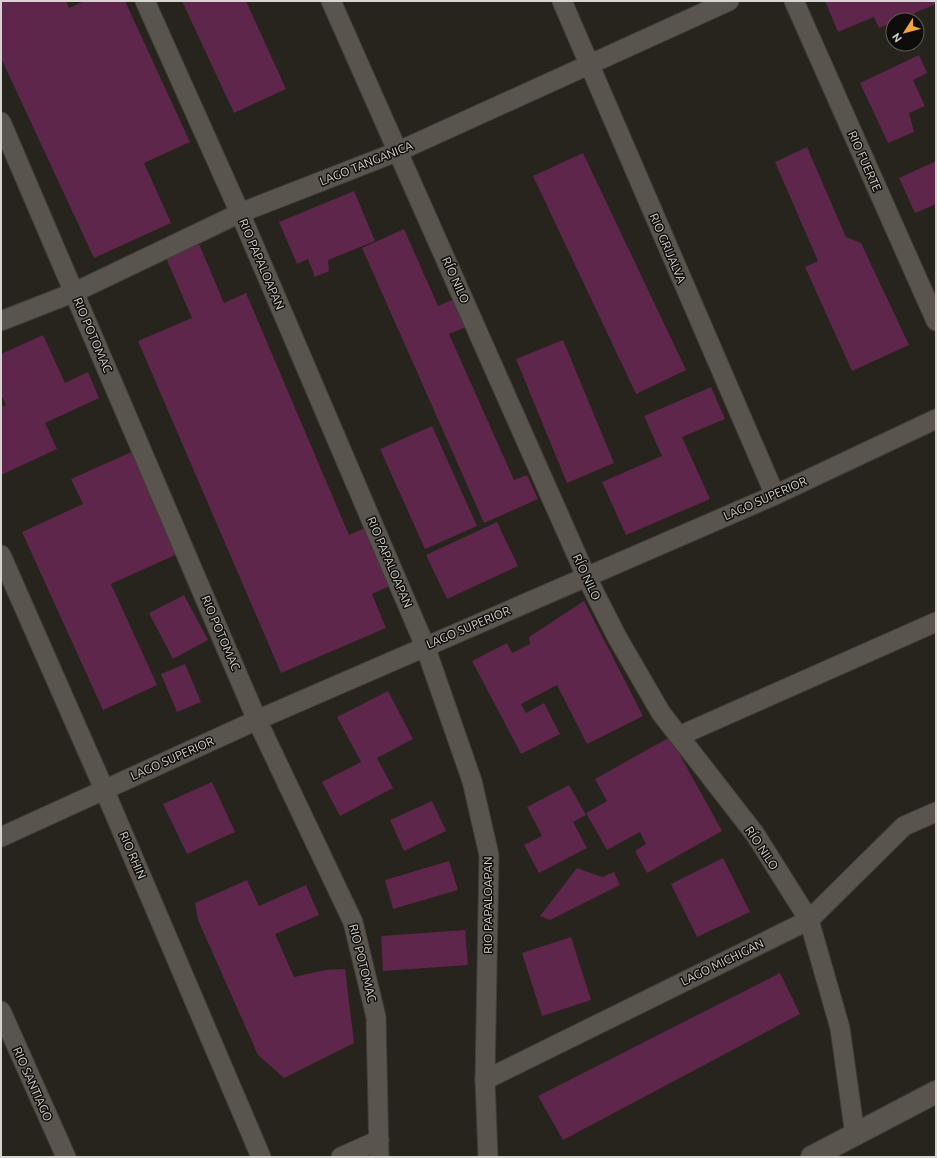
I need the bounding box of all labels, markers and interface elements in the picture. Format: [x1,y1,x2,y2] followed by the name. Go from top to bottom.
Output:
[885,12,925,52] north arrow
[890,31,904,45] text: N
[846,129,884,193] street label: RIO FUERTE
[318,138,415,188] street label: LAGO TANGANICA
[647,211,689,285] street label: RIO GRIJALVA
[237,217,287,311] street label: RIO PAPALOAPAN
[440,255,472,305] street label: RÍO NILO
[71,296,115,375] street label: RIO POTOMAC
[721,474,809,522] street label: LAGO SUPERIOR
[365,515,415,609] street label: RIO PAPALOAPAN
[571,552,603,602] street label: RÍO NILO
[199,594,243,673] street label: RIO POTOMAC
[424,603,512,651] street label: LAGO SUPERIOR
[128,734,216,782] street label: LAGO SUPERIOR
[743,824,781,872] street label: RÍO NILO
[117,829,149,881] street label: RIO RHIN
[481,856,494,954] street label: RIO PAPALOAPAN
[347,923,379,1004] street label: RIO POTOMAC
[678,936,766,988] street label: LAGO MICHIGAN
[11,1045,55,1123] street label: RIO SANTIAGO

